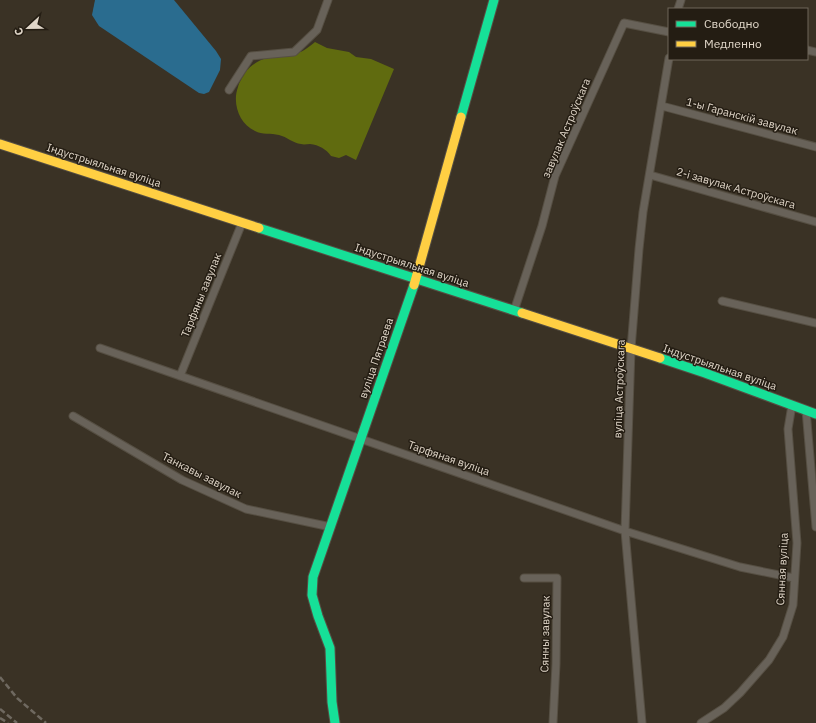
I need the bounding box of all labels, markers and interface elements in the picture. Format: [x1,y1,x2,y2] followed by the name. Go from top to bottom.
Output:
[8,8,48,48] north arrow
[668,8,808,60] legend
[704,16,760,31] text: Свободно
[11,26,27,38] text: С
[704,36,762,51] text: Медленно
[539,76,593,180] street label: завулак Астроўскага
[685,94,799,138] street label: 1-ы Гаранскій завулак
[45,140,163,190] street label: Індустрыяльная вуліца
[675,164,797,212] street label: 2-і завулак Астроўскага
[353,240,471,290] street label: Індустрыяльная вуліца
[178,251,224,339] street label: Тарфяны завулак
[356,316,396,400] street label: вуліца Пятраева
[610,339,628,439] street label: вуліца Астроўскага
[661,341,779,393] street label: Індустрыяльная вуліца
[406,437,492,479] street label: Тарфяная вуліца
[160,449,244,501] street label: Танкавы завулак
[773,532,791,606] street label: Сянная вуліца
[537,595,553,673] street label: Сянны завулак

